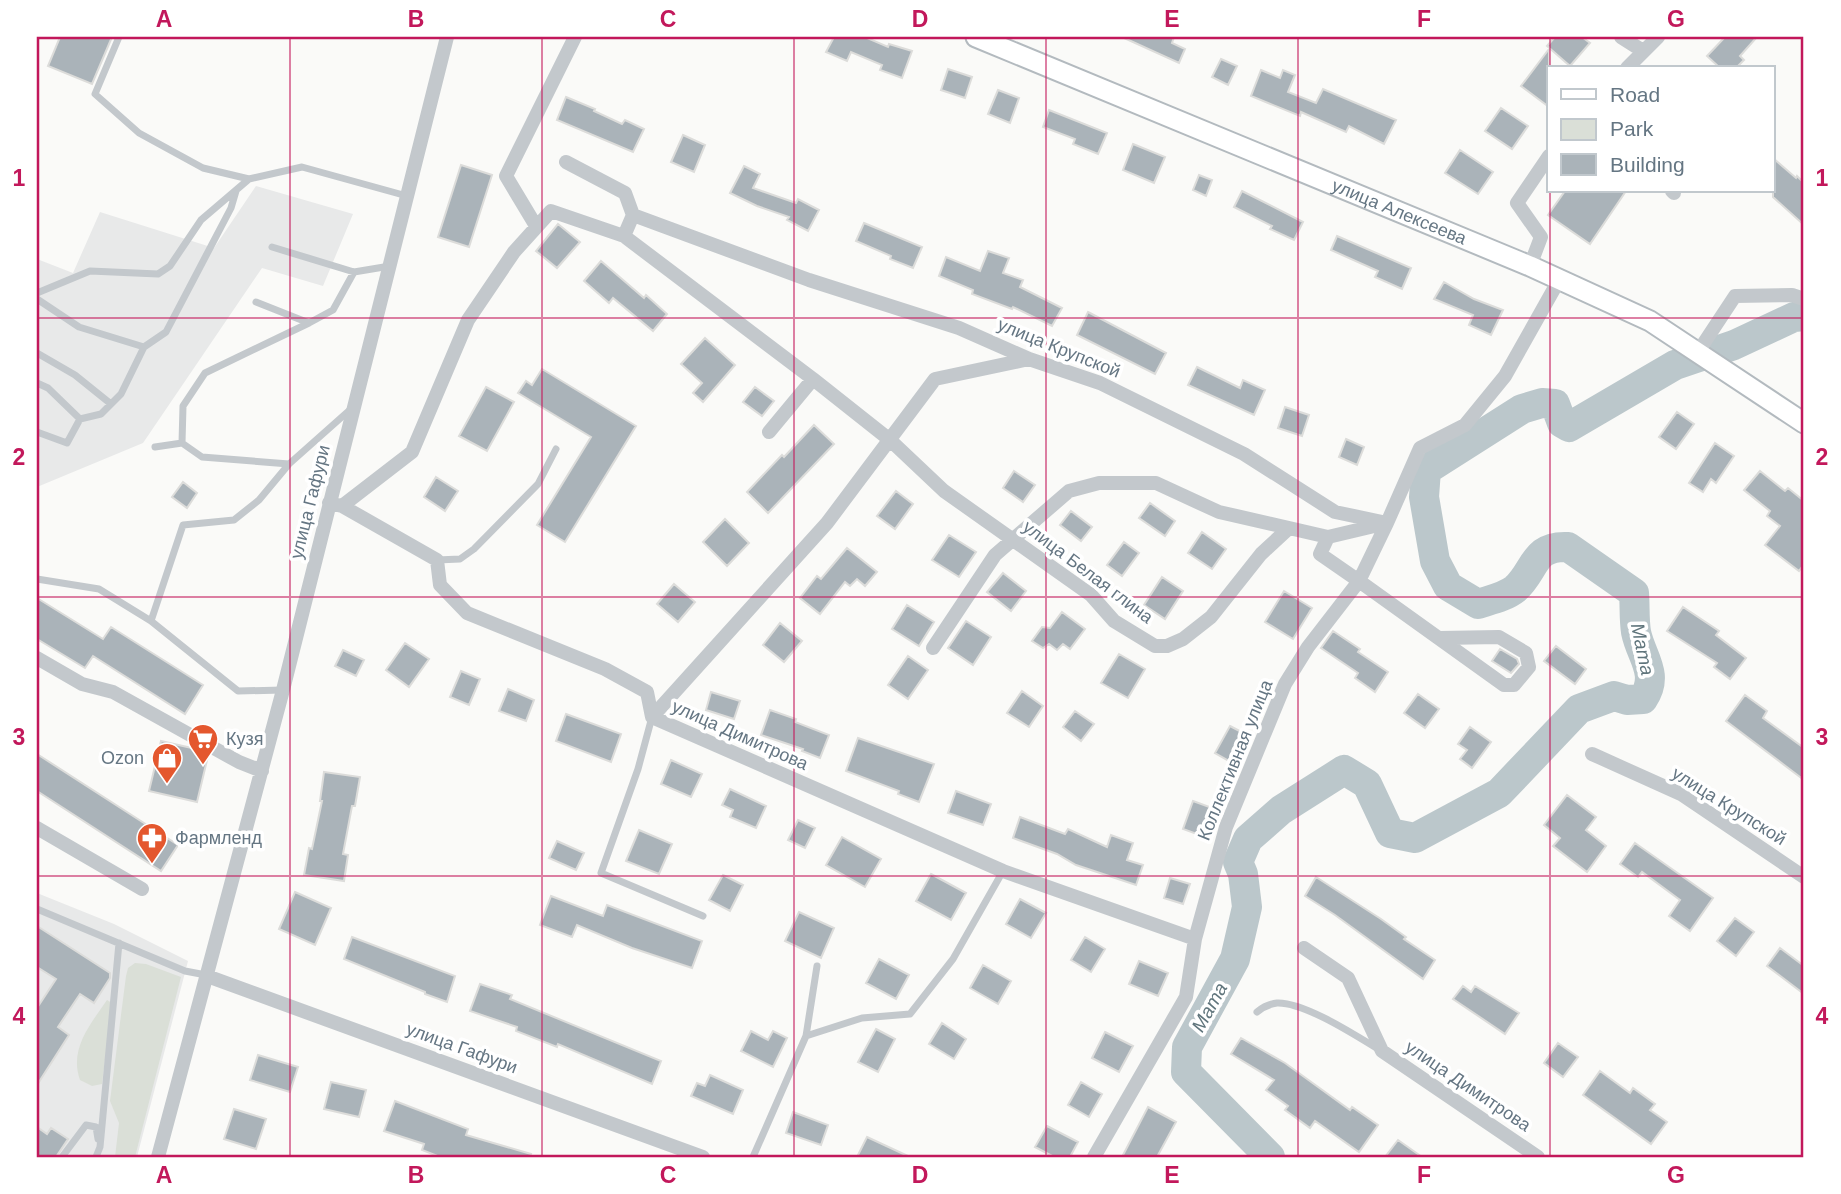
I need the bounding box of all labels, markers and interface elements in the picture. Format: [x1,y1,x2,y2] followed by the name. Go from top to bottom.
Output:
[156,6,172,32] text: A
[408,6,424,32] text: B
[660,6,676,32] text: C
[912,6,928,32] text: D
[1164,6,1180,32] text: E
[1417,6,1431,32] text: F
[1667,6,1685,32] text: G
[1547,66,1774,192] legend
[1610,83,1660,106] text: Road
[1610,117,1654,140] text: Park
[1610,153,1685,176] text: Building
[13,165,26,191] text: 1
[1816,165,1829,191] text: 1
[1329,175,1470,249] street label: улица Алексеева
[995,314,1123,382] street label: улица Крупской
[286,443,334,561] street label: улица Гафури
[13,444,25,470] text: 2
[1816,444,1828,470] text: 2
[1019,517,1158,628] street label: улица Белая глина
[1627,621,1658,677] water label: Мата
[1194,676,1277,843] street label: Коллективная улица
[669,696,812,774] street label: улица Димитрова
[186,722,220,766] supermarket icon: Кузя
[13,724,25,750] text: 3
[1816,724,1828,750] text: 3
[226,729,264,749] place label: Кузя
[150,741,184,785] shop icon: Ozon
[101,748,144,768] place label: Ozon
[1668,763,1790,849] street label: улица Крупской
[135,821,169,865] pharmacy icon: Фармленд
[175,828,263,848] place label: Фармленд
[1187,979,1231,1035] water label: Мата
[13,1003,26,1029] text: 4
[1816,1003,1829,1029] text: 4
[404,1019,520,1077] street label: улица Гафури
[1402,1037,1535,1136] street label: улица Димитрова
[156,1162,172,1188] text: A
[408,1162,424,1188] text: B
[660,1162,676,1188] text: C
[912,1162,928,1188] text: D
[1164,1162,1180,1188] text: E
[1417,1162,1431,1188] text: F
[1667,1162,1685,1188] text: G

